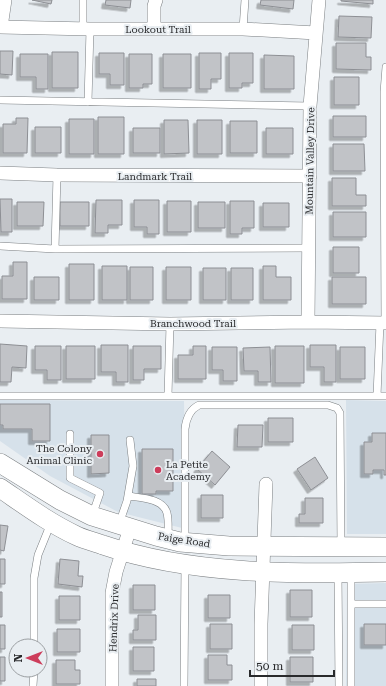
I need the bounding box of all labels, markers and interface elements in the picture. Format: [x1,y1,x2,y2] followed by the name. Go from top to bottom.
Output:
[125,24,191,35] street label: Lookout Trail
[304,107,316,215] street label: Mountain Valley Drive
[118,171,192,182] street label: Landmark Trail
[150,318,236,329] street label: Branchwood Trail
[27,443,92,466] place label: The Colony Animal Clinic
[95,449,105,459] marker: The Colony Animal Clinic
[166,459,211,482] place label: La Petite Academy
[153,465,163,475] marker: La Petite Academy
[157,530,212,550] street label: Paige Road
[107,583,121,652] street label: Hendrix Drive
[8,638,48,678] north arrow
[250,652,334,678] scale bar
[12,653,25,662] text: N
[256,659,283,673] text: 50 m

